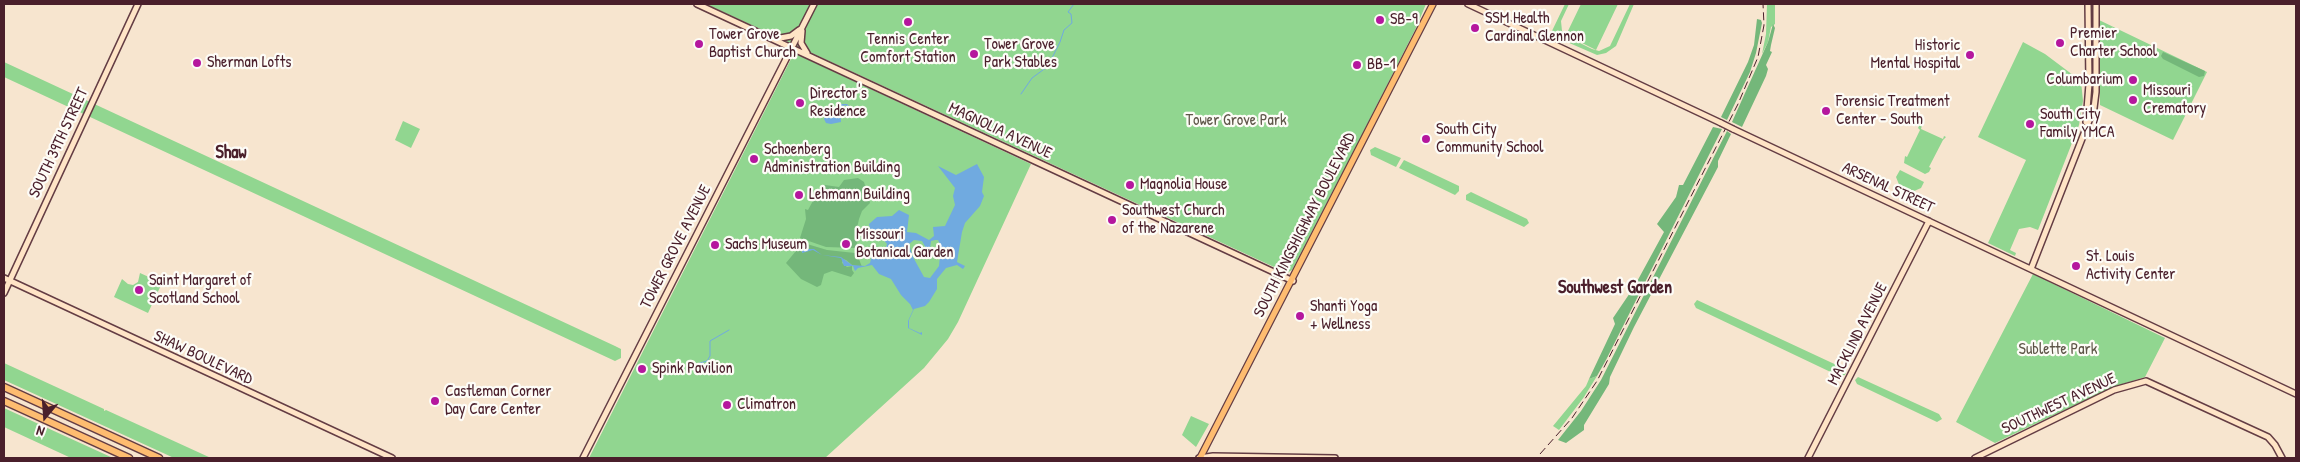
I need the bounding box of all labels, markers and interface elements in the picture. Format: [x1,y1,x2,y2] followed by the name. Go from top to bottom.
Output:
[1485,9,1584,47] place label: SSM Health Cardinal Glennon
[1390,10,1418,30] place label: SB-9
[1374,14,1386,26] marker: SB-9
[902,16,914,28] marker: Tennis Center Comfort Station
[1469,22,1481,34] marker: SSM Health Cardinal Glennon
[2070,24,2157,62] place label: Premier Charter School
[709,25,796,63] place label: Tower Grove Baptist Church
[860,30,956,68] place label: Tennis Center Comfort Station
[984,35,1057,73] place label: Tower Grove Park Stables
[1871,36,1960,74] place label: Historic Mental Hospital
[2054,37,2066,49] marker: Premier Charter School
[693,38,705,50] marker: Tower Grove Baptist Church
[968,48,980,60] marker: Tower Grove Park Stables
[1964,49,1976,61] marker: Historic Mental Hospital
[207,53,291,73] place label: Sherman Lofts
[1367,55,1395,75] place label: BB-1
[191,57,203,69] marker: Sherman Lofts
[1351,59,1363,71] marker: BB-1
[2046,70,2123,90] place label: Columbarium
[2127,74,2139,86] marker: Columbarium
[2143,81,2206,119] place label: Missouri Crematory
[810,84,867,122] place label: Director's Residence
[25,85,93,201] street label: SOUTH 39TH STREET
[1836,92,1950,130] place label: Forensic Treatment Center - South
[2127,94,2139,106] marker: Missouri Crematory
[794,97,806,109] marker: Director's Residence
[945,99,1055,163] street label: MAGNOLIA AVENUE
[1820,105,1832,117] marker: Forensic Treatment Center - South
[2040,105,2115,143] place label: South City Family YMCA
[1185,111,1287,131] park label: Tower Grove Park
[2024,118,2036,130] marker: South City Family YMCA
[1436,120,1544,158] place label: South City Community School
[1250,129,1360,321] street label: SOUTH KINGSHIGHWAY BOULEVARD
[1420,133,1432,145] marker: South City Community School
[764,140,900,178] place label: Schoenberg Administration Building
[215,142,247,164] district label: Shaw
[748,153,760,165] marker: Schoenberg Administration Building
[1839,158,1937,218] street label: ARSENAL STREET
[1140,175,1227,195] place label: Magnolia House
[1124,179,1136,191] marker: Magnolia House
[637,182,715,312] street label: TOWER GROVE AVENUE
[809,185,910,205] place label: Lehmann Building
[793,189,805,201] marker: Lehmann Building
[1122,201,1225,239] place label: Southwest Church of the Nazarene
[1106,214,1118,226] marker: Southwest Church of the Nazarene
[856,225,954,263] place label: Missouri Botanical Garden
[725,235,807,255] place label: Sachs Museum
[840,238,852,250] marker: Missouri Botanical Garden
[709,239,721,251] marker: Sachs Museum
[2086,247,2175,285] place label: St. Louis Activity Center
[2070,260,2082,272] marker: St. Louis Activity Center
[149,271,252,309] place label: Saint Margaret of Scotland School
[1558,277,1672,299] district label: Southwest Garden
[1824,280,1892,388] street label: MACKLIND AVENUE
[133,284,145,296] marker: Saint Margaret of Scotland School
[1310,297,1377,335] place label: Shanti Yoga + Wellness
[1294,310,1306,322] marker: Shanti Yoga + Wellness
[151,327,255,389] street label: SHAW BOULEVARD
[2019,340,2097,360] park label: Sublette Park
[652,359,733,379] place label: Spink Pavilion
[636,363,648,375] marker: Spink Pavilion
[1999,369,2119,439] street label: SOUTHWEST AVENUE
[445,382,552,420] place label: Castleman Corner Day Care Center
[20,392,70,442] north arrow
[429,395,441,407] marker: Castleman Corner Day Care Center
[737,395,796,415] place label: Climatron
[721,399,733,411] marker: Climatron
[34,422,47,442] text: N

